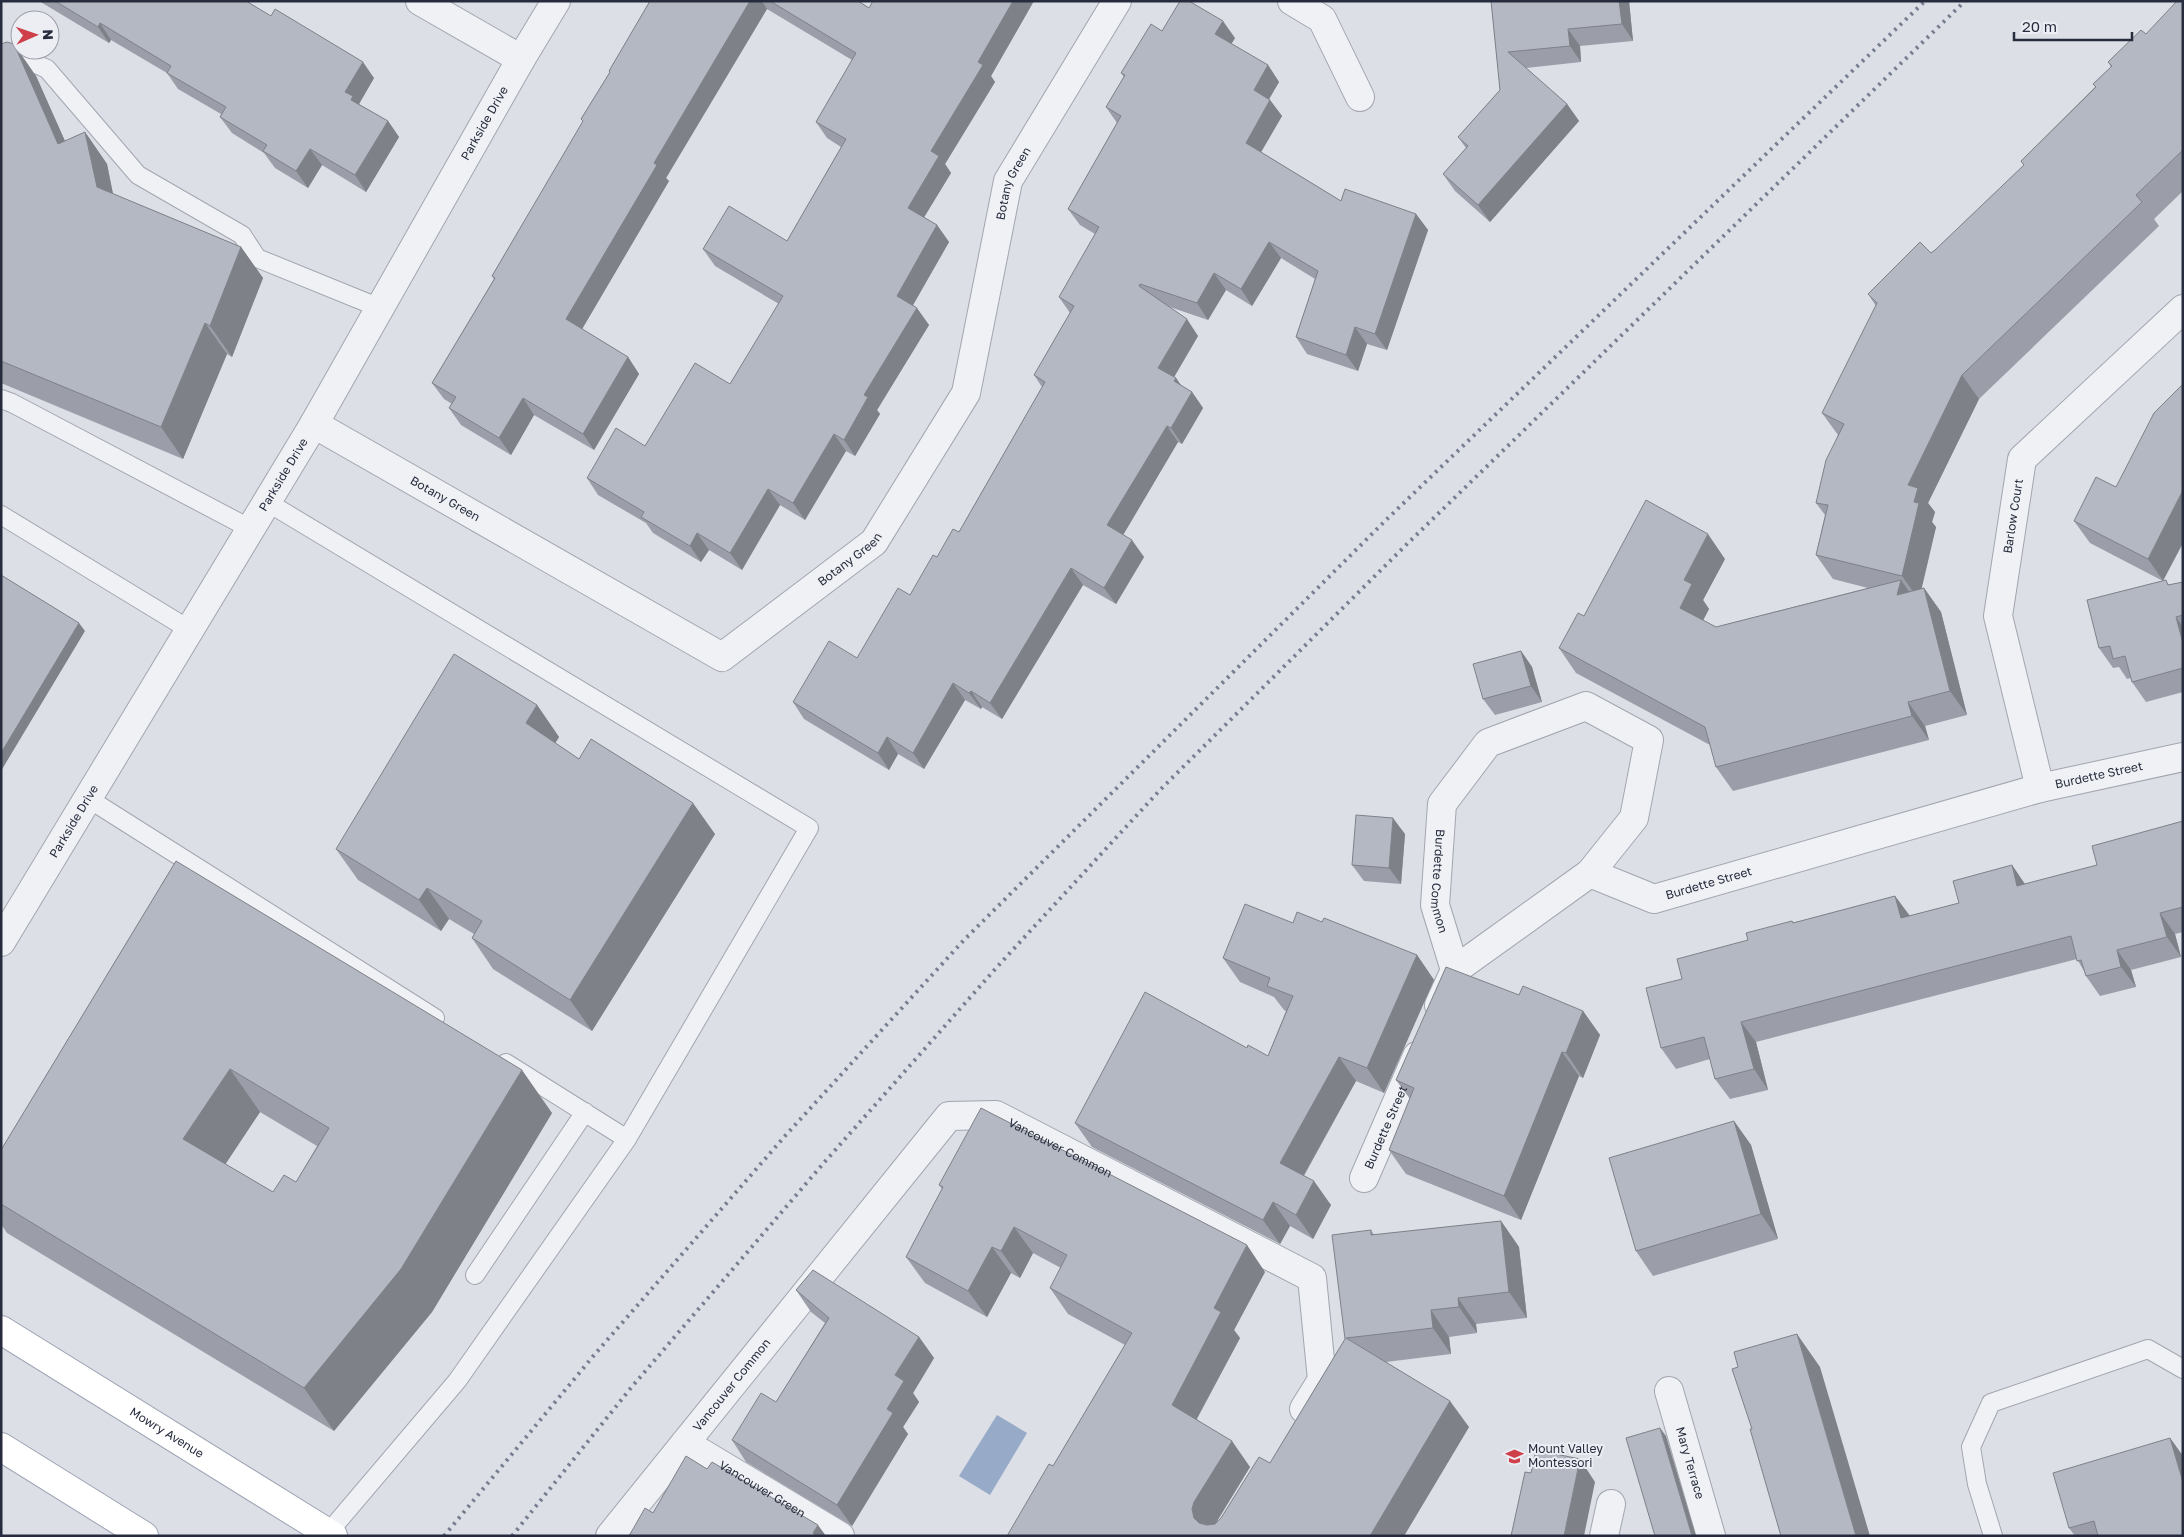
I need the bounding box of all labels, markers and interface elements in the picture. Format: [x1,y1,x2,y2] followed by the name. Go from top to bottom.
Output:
[10,10,60,60] north arrow
[2014,10,2132,42] scale bar
[2022,17,2057,35] text: 20 m
[40,29,57,40] text: N
[457,83,511,163] street label: Parkside Drive
[992,144,1034,221] street label: Botany Green
[255,435,311,514] street label: Parkside Drive
[408,473,483,524] street label: Botany Green
[2000,478,2026,555] street label: Barlow Court
[815,530,885,589] street label: Botany Green
[2054,758,2144,792] street label: Burdette Street
[46,782,101,860] street label: Parkside Drive
[1428,829,1451,935] street label: Burdette Common
[1664,863,1754,902] street label: Burdette Street
[1361,1083,1410,1171] street label: Burdette Street
[1006,1115,1115,1181] street label: Vancouver Common
[690,1335,773,1434] street label: Vancouver Common
[127,1404,207,1461] street label: Mowry Avenue
[1673,1425,1708,1501] street label: Mary Terrace
[1528,1441,1603,1470] place label: Mount Valley Montessori
[1504,1446,1524,1466] school or university icon: Mount Valley Montessori
[717,1457,808,1521] street label: Vancouver Green

